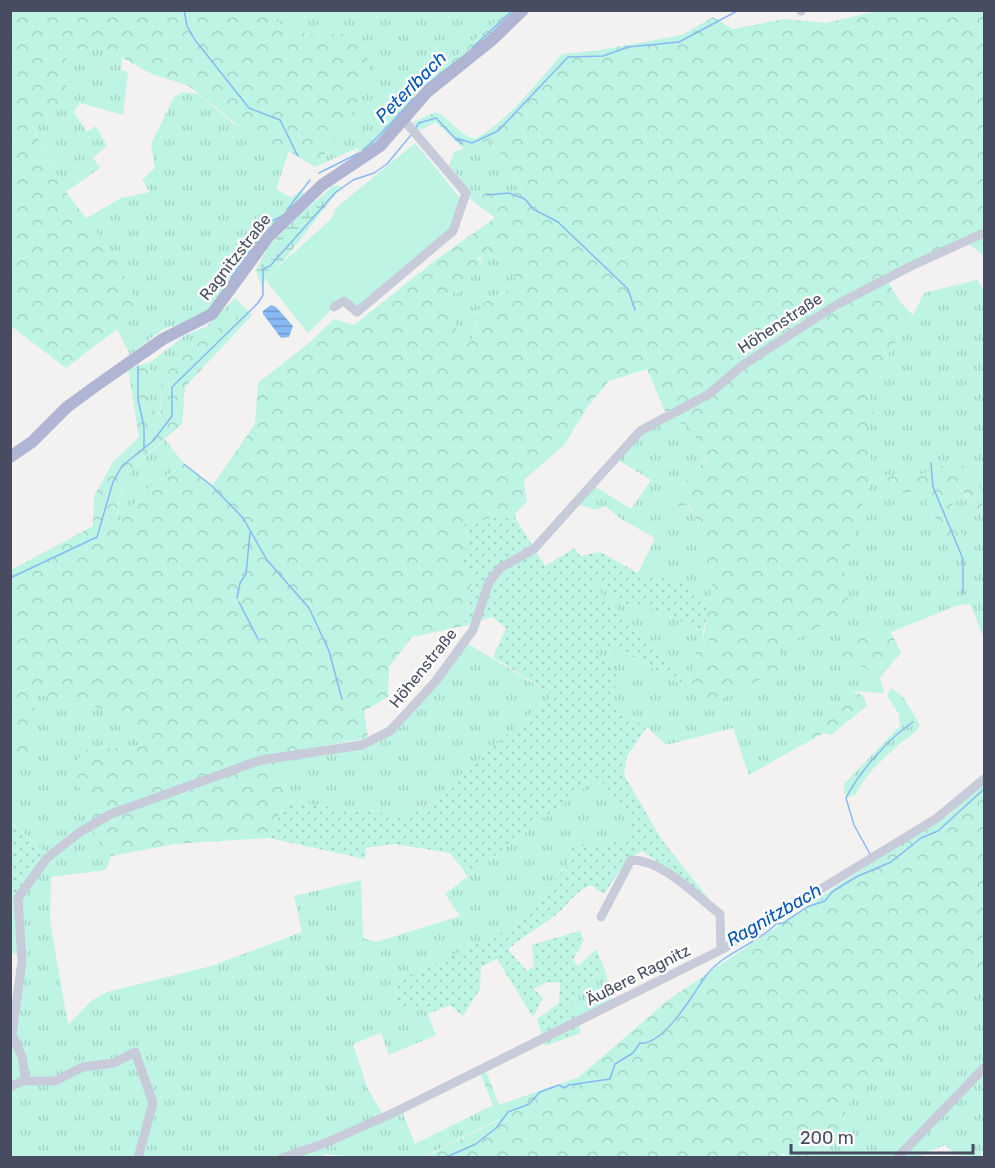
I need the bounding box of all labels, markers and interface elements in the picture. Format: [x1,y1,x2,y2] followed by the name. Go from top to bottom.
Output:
[371,47,451,127] water label: Peterlbach
[195,210,275,304] street label: Ragnitzstraße
[734,289,826,357] street label: Höhenstraße
[385,624,461,712] street label: Höhenstraße
[722,879,826,951] water label: Ragnitzbach
[583,941,693,1009] street label: Äußere Ragnitz
[791,1117,972,1155] scale bar
[800,1127,854,1149] text: 200 m

